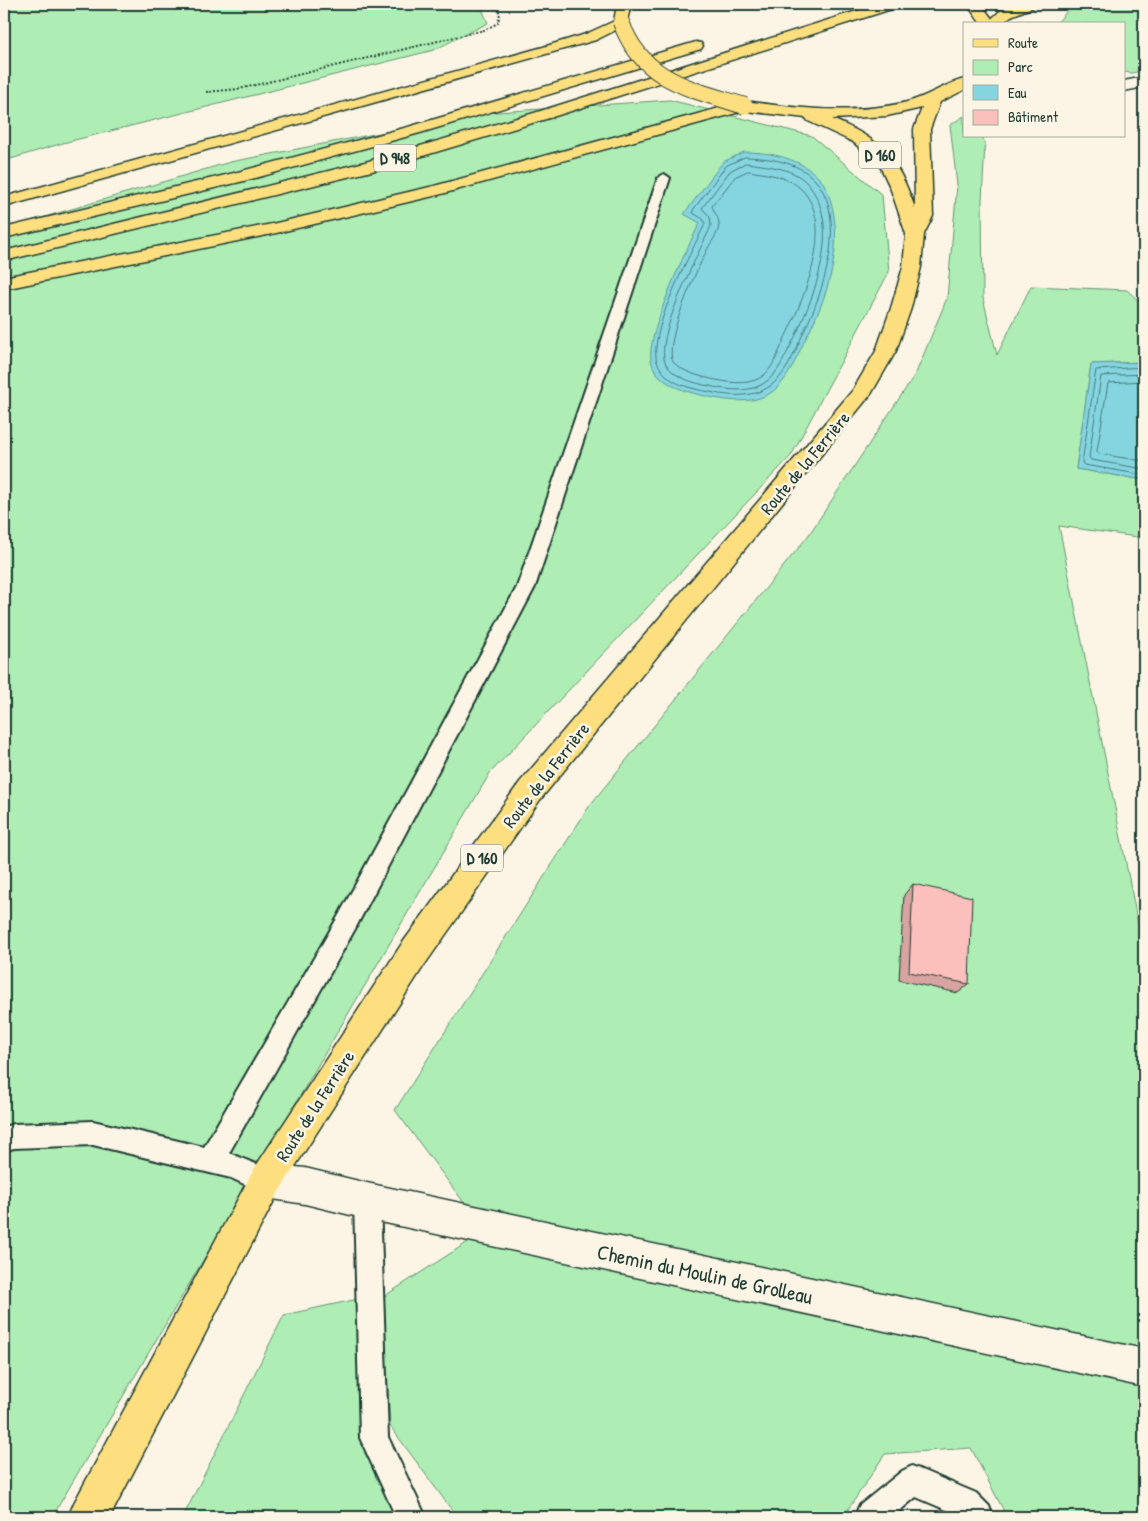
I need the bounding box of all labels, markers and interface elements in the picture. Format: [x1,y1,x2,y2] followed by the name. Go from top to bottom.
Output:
[963,22,1126,138] legend
[1008,32,1038,53] text: Route
[1008,56,1033,77] text: Parc
[1008,82,1027,103] text: Eau
[1008,106,1059,127] text: Bâtiment
[859,142,901,168] road number: D 160
[374,144,416,172] road number: D 948
[754,406,856,520] street label: Route de la Ferrière
[497,717,595,833] street label: Route de la Ferrière
[461,844,503,871] road number: D 160
[270,1046,360,1166] street label: Route de la Ferrière
[595,1237,816,1311] street label: Chemin du Moulin de Grolleau

